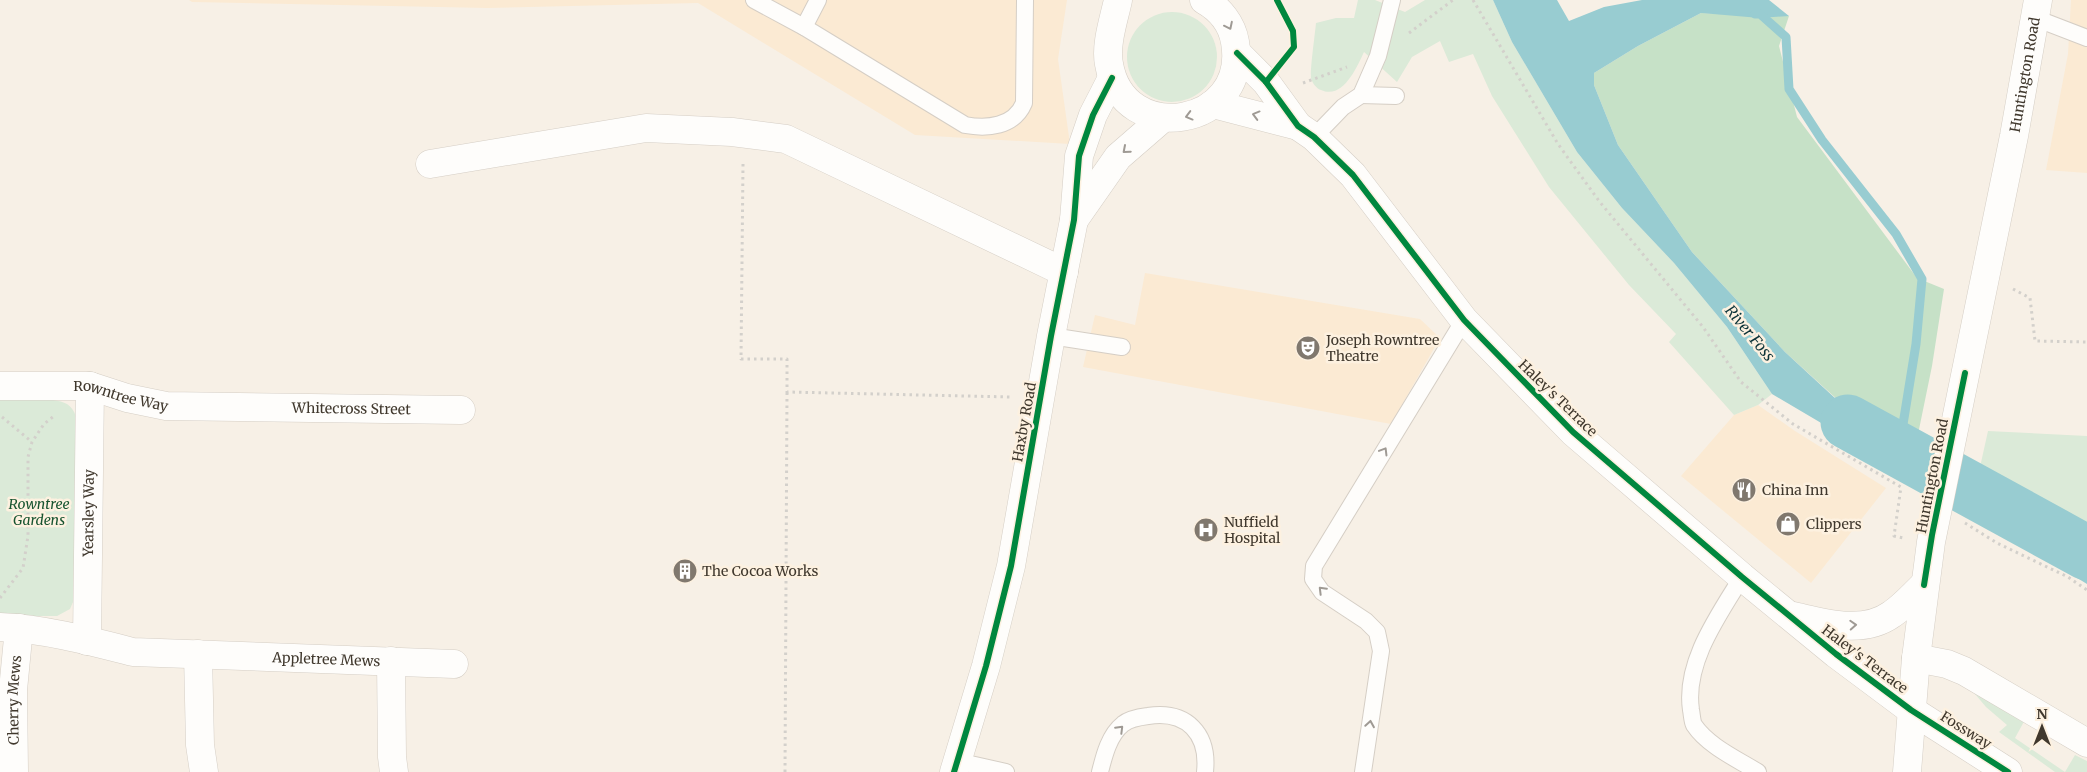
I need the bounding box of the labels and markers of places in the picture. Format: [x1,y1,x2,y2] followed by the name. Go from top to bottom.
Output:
[1325,331,1439,365] place label: Joseph Rowntree Theatre
[1295,335,1321,361] theatre icon: Joseph Rowntree Theatre
[1731,477,1757,503] restaurant icon: China Inn
[1762,481,1829,499] place label: China Inn
[1775,511,1801,537] shop icon: Clippers
[1224,513,1281,547] place label: Nuffield Hospital
[1806,515,1862,533] place label: Clippers
[1193,517,1219,543] hospital icon: Nuffield Hospital
[672,558,698,584] building icon: The Cocoa Works
[702,562,819,580] place label: The Cocoa Works

